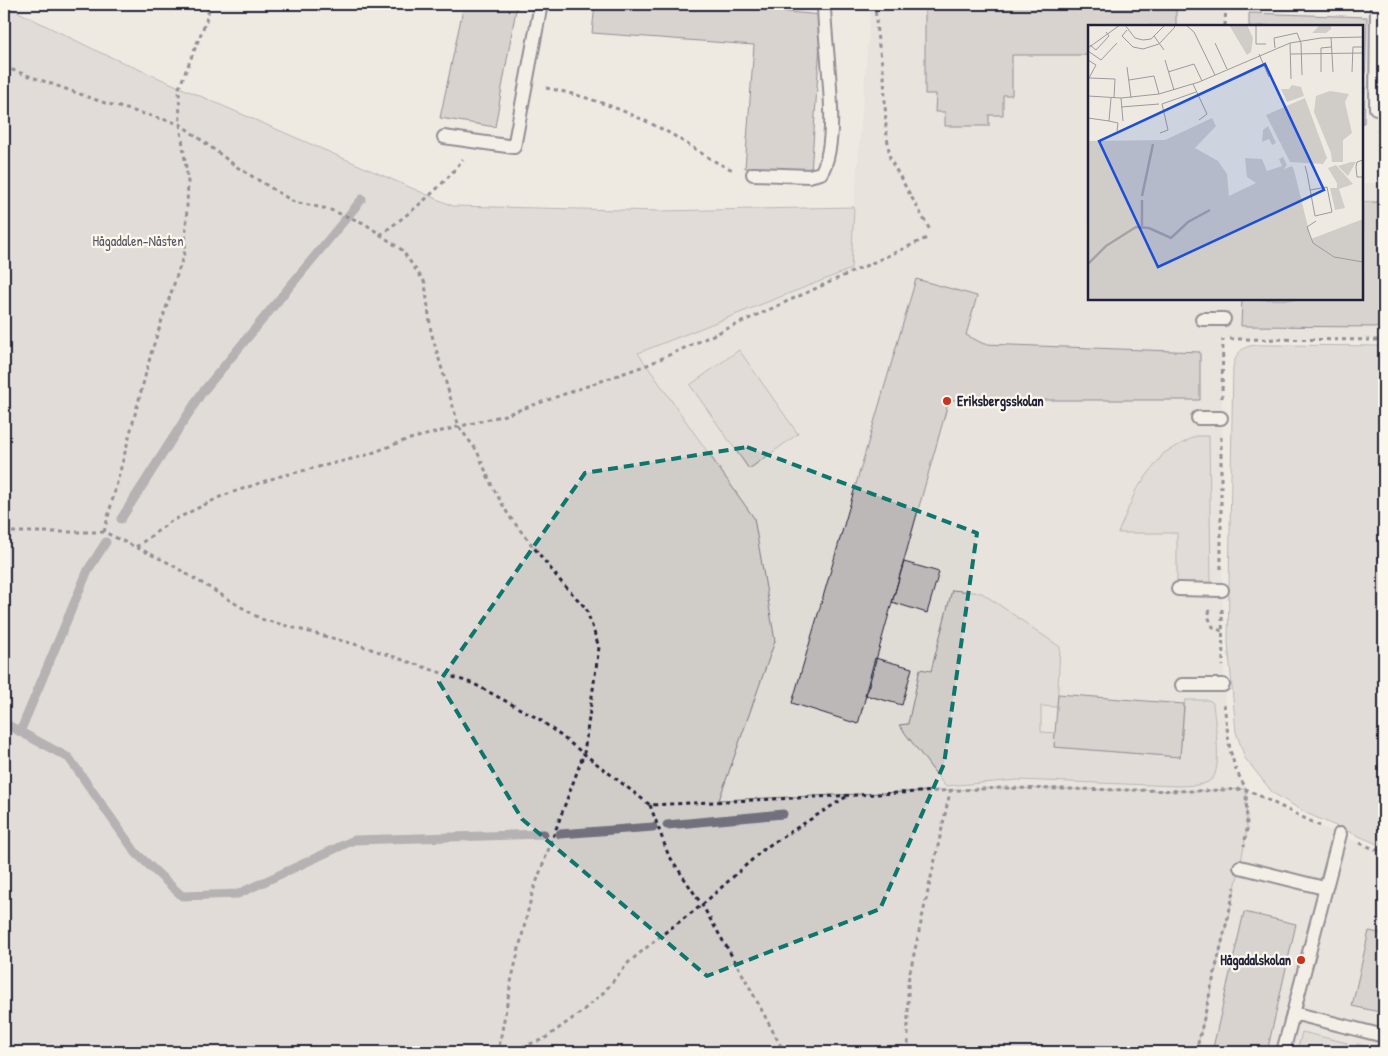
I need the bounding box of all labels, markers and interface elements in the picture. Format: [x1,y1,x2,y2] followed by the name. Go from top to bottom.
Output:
[1088,25,1363,300] inset map
[92,231,184,251] park label: Hågadalen-Nåsten
[957,391,1044,412] place label: Eriksbergsskolan
[941,395,953,407] marker: Eriksbergsskolan
[1220,950,1291,971] place label: Hågadalskolan
[1295,954,1307,966] marker: Hågadalskolan

